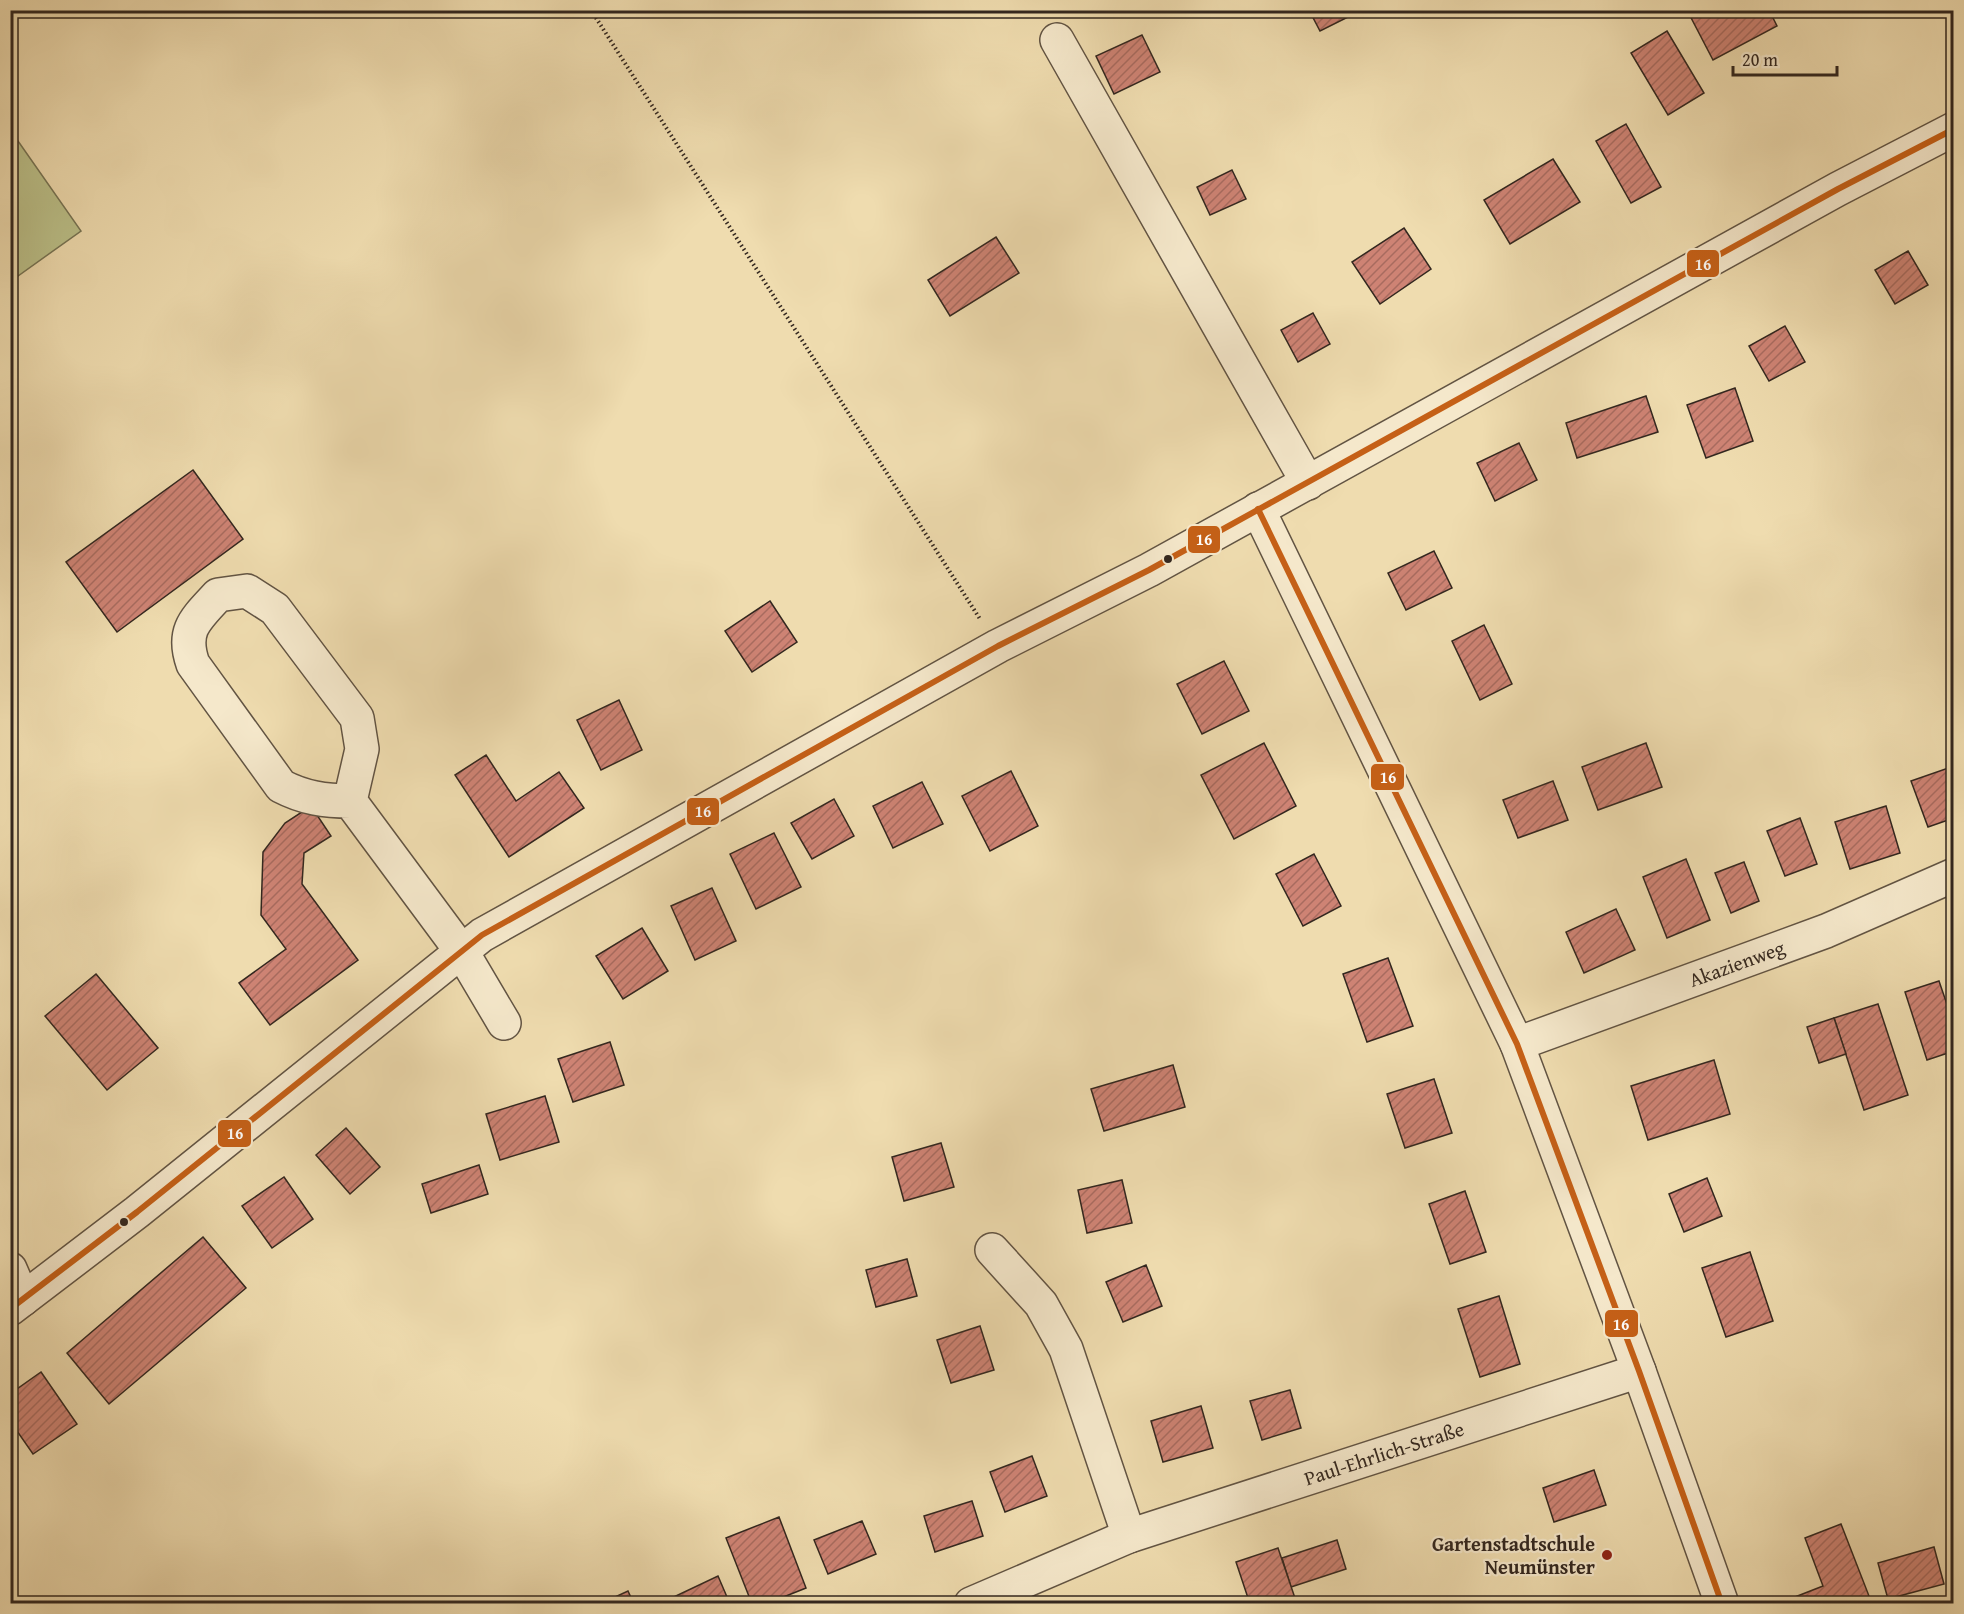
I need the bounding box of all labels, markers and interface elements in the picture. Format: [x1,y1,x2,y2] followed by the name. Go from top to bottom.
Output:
[1733,39,1836,77] scale bar
[1742,46,1778,73] text: 20 m
[1686,249,1720,278] line badge: 16
[1695,252,1711,276] text: 16
[1187,525,1221,554] line badge: 16
[1196,527,1212,551] text: 16
[1162,553,1174,565] unlabelled marker
[1370,763,1405,791] line badge: 16
[1380,765,1396,789] text: 16
[686,797,720,826] line badge: 16
[695,799,711,823] text: 16
[1685,932,1789,994] street label: Akazienweg
[217,1119,252,1148] line badge: 16
[227,1121,243,1145] text: 16
[118,1216,130,1228] unlabelled marker
[1604,1309,1639,1338] line badge: 16
[1613,1312,1629,1336] text: 16
[1300,1414,1468,1492] street label: Paul-Ehrlich-Straße
[1432,1529,1595,1581] place label: Gartenstadtschule Neumünster
[1600,1548,1614,1562] marker: Gartenstadtschule Neumünster

